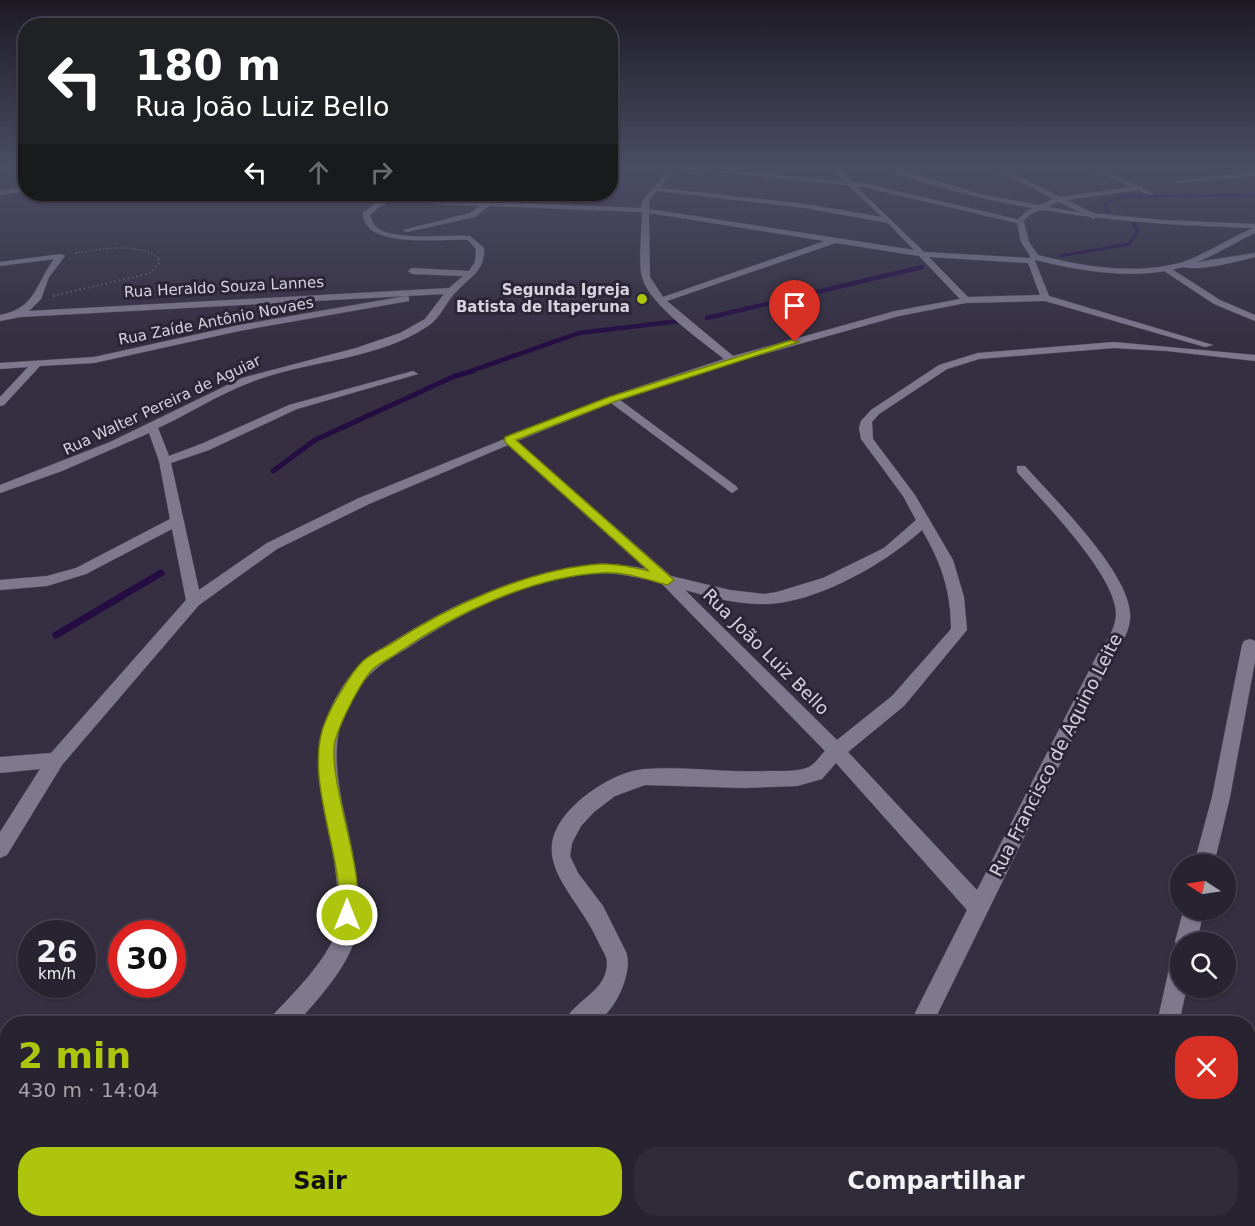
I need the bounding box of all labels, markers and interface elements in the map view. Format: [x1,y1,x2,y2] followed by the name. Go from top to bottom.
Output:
[135,41,281,90] text: 180 m
[36,42,114,120] icon: left
[135,91,390,122] text: Rua João Luiz Bello
[239,156,272,189] icon: left
[302,156,335,189] icon: ahead
[365,156,398,189] icon: right
[123,273,325,301] street label: Rua Heraldo Souza Lannes
[769,280,820,342] pin
[456,281,630,316] place label: Segunda Igreja Batista de Itaperuna
[778,289,811,322] icon: arrive
[635,292,649,306] marker: Segunda Igreja Batista de Itaperuna
[117,293,315,349] street label: Rua Zaíde Antônio Novaes
[60,351,264,459] street label: Rua Walter Pereira de Aguiar
[699,584,834,719] street label: Rua João Luiz Bello
[985,630,1126,880] street label: Rua Francisco de Aquino Leite
[1170,854,1236,920] north arrow
[1170,854,1236,998] map controls
[315,883,379,947] position arrow
[108,920,186,998] speed limit sign: 30
[1170,932,1236,998] button: search
[36,934,78,969] text: 26
[38,965,76,983] text: km/h
[18,1035,131,1076] text: 2 min
[1175,1036,1238,1099] button: close
[18,1078,159,1102] text: 430 m · 14:04
[18,1147,622,1216] button: Sair
[634,1147,1238,1216] button: Compartilhar

